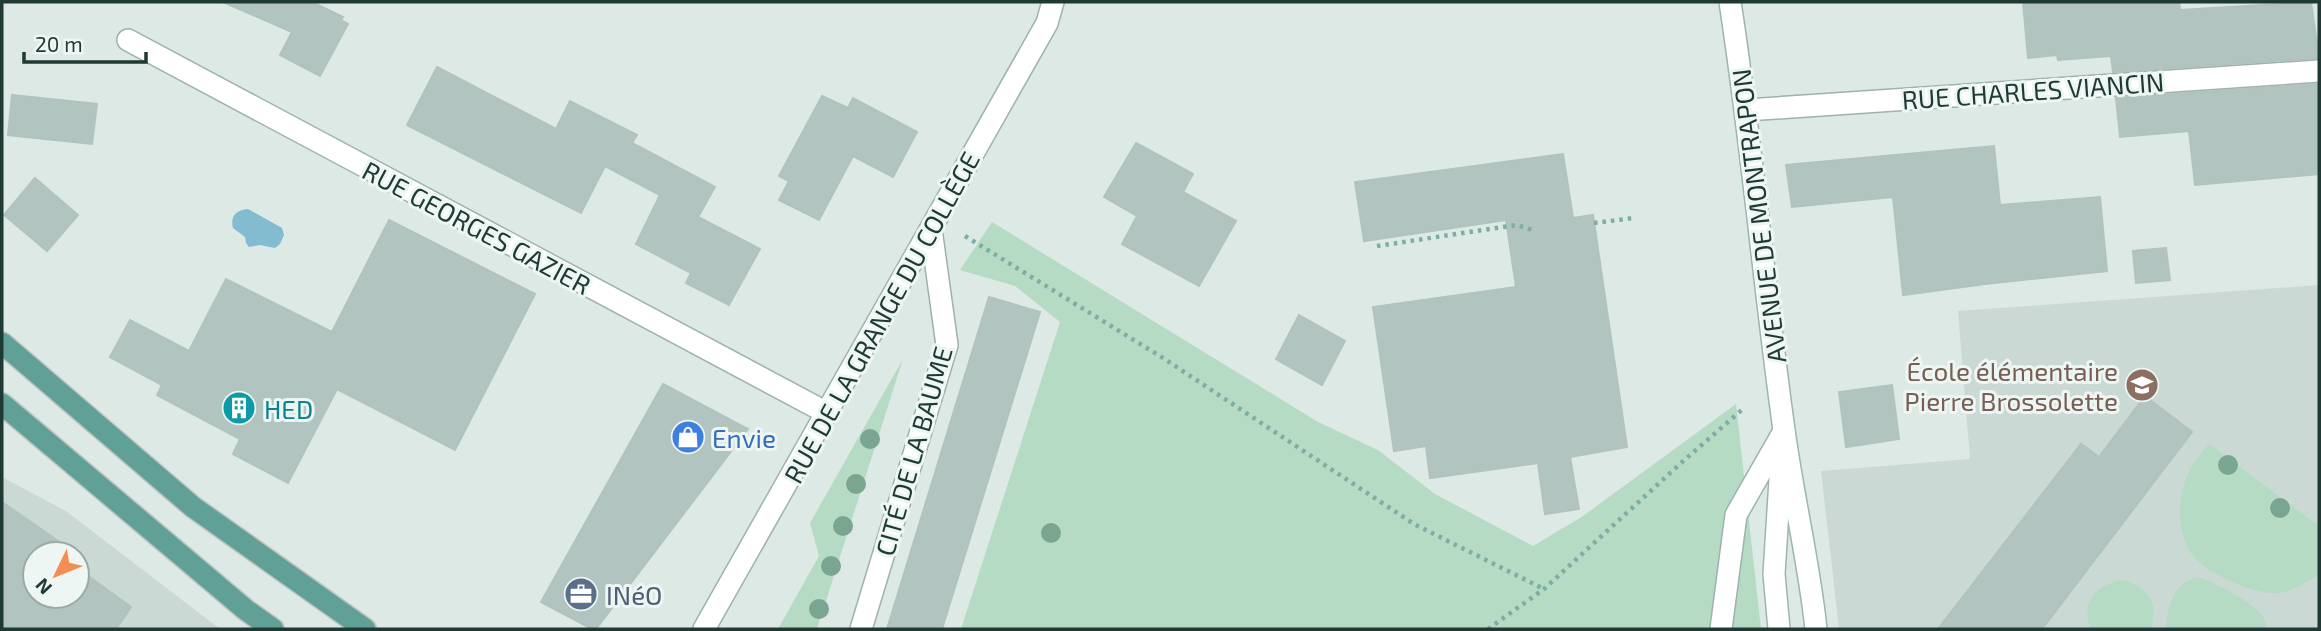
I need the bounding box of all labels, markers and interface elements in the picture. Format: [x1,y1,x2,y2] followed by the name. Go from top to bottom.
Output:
[24,21,147,65] scale bar
[35,31,83,56] text: 20 m
[1901,65,2165,115] street label: RUE CHARLES VIANCIN
[1725,67,1791,365] street label: AVENUE DE MONTRAPON
[777,146,985,488] street label: RUE DE LA GRANGE DU COLLÈGE
[358,154,596,300] street label: RUE GEORGES GAZIER
[868,343,958,559] street label: CITÉ DE LA BAUME
[1904,355,2118,416] place label: École élémentaire Pierre Brossolette
[2123,366,2161,404] school or university icon: École élémentaire Pierre Brossolette
[220,389,258,427] building icon: HED
[264,393,313,424] place label: HED
[669,418,707,456] shop icon: Envie
[712,422,776,453] place label: Envie
[21,540,91,610] north arrow
[30,574,56,600] text: N
[562,575,600,613] office icon: INéO
[606,579,662,610] place label: INéO

